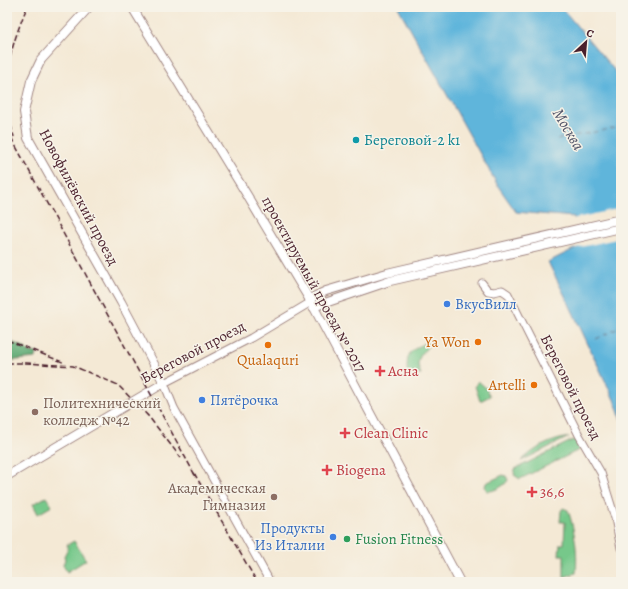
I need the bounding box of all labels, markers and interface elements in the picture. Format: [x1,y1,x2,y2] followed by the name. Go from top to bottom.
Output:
[566,22,606,62] north arrow
[584,25,597,42] text: С
[547,104,589,155] water label: Москва
[34,125,124,269] street label: Новофилёвский проезд
[364,130,460,150] place label: Береговой-2 k1
[351,135,361,145] marker: Береговой-2 k1
[257,192,371,376] street label: проектируемый проезд № 2017
[455,294,517,314] place label: ВкусВилл
[442,299,452,309] marker: ВкусВилл
[137,316,249,388] street label: Береговой проезд
[536,331,606,443] street label: Береговой проезд
[423,332,470,352] place label: Ya Won
[473,337,483,347] marker: Ya Won
[263,340,273,350] marker: Qualaquri
[237,350,299,370] place label: Qualaquri
[387,361,419,381] place label: Асна
[375,366,385,376] marker: Асна
[488,375,526,395] place label: Artelli
[529,380,539,390] marker: Artelli
[210,390,279,410] place label: Пятёрочка
[43,393,161,430] place label: Политехнический колледж №42
[197,395,207,405] marker: Пятёрочка
[30,407,40,417] marker: Политехнический колледж №42
[354,423,428,443] place label: Clean Clinic
[339,427,351,439] marker: Clean Clinic
[336,460,386,480] place label: Biogena
[321,464,333,476] marker: Biogena
[167,478,266,515] place label: Академическая Гимназия
[540,482,565,502] place label: 36,6
[527,487,537,497] marker: 36,6
[269,492,279,502] marker: Академическая Гимназия
[254,518,325,555] place label: Продукты Из Италии
[355,529,443,549] place label: Fusion Fitness
[328,532,338,542] marker: Продукты Из Италии
[342,534,352,544] marker: Fusion Fitness

